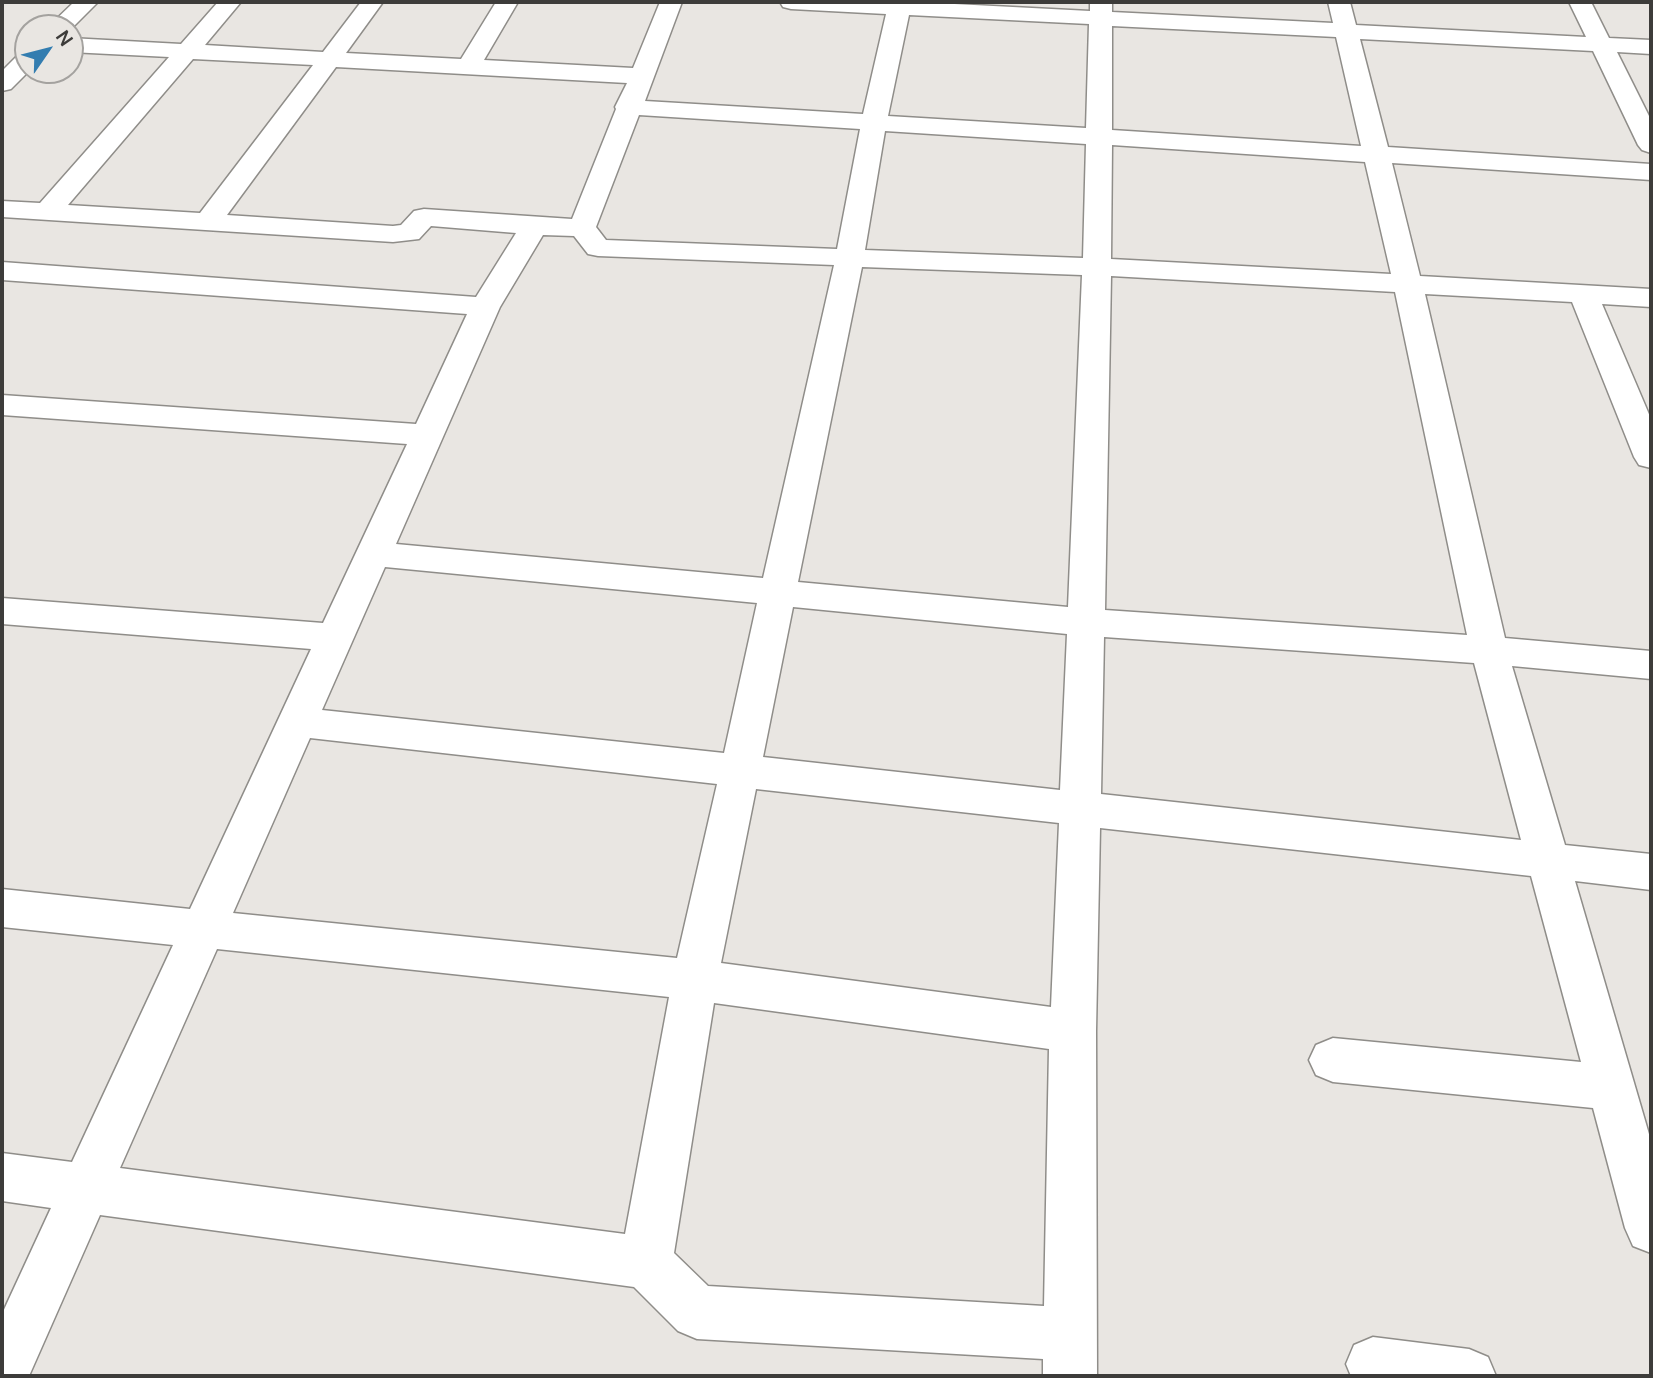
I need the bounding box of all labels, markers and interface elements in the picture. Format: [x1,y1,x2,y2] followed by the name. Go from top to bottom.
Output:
[14,14,84,84] north arrow
[50,25,79,51] text: N

